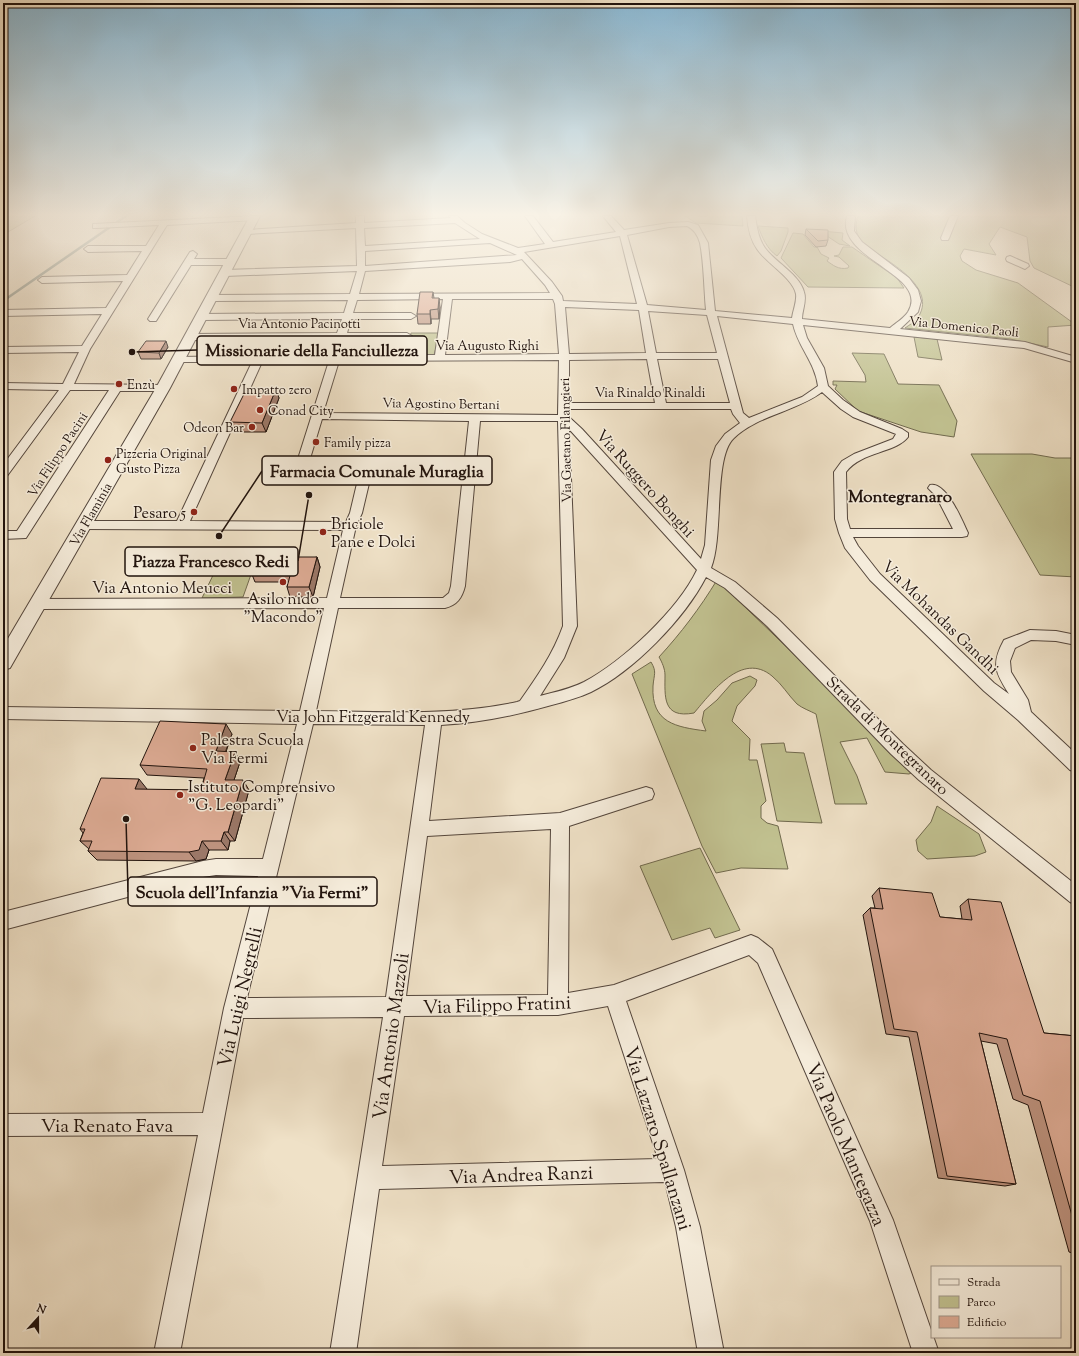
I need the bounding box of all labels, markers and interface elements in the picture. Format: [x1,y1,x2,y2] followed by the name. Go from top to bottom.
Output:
[908,313,1020,343] street label: Via Domenico Paoli
[238,316,361,334] street label: Via Antonio Pacinotti
[197,336,427,365] callout: Missionarie della Fanciullezza
[435,338,539,356] street label: Via Augusto Righi
[205,340,419,364] text: Missionarie della Fanciullezza
[127,377,155,395] place label: Enzù
[557,377,577,503] street label: Via Gaetano Filangieri
[114,379,124,389] marker: Enzù
[242,382,312,400] place label: Impatto zero
[229,384,239,394] marker: Impatto zero
[595,385,706,403] street label: Via Rinaldo Rinaldi
[382,395,500,415] street label: Via Agostino Bertani
[268,403,334,421] place label: Conad City
[255,405,265,415] marker: Conad City
[24,409,93,501] street label: Via Filippo Pacini
[183,420,244,438] place label: Odeon Bar
[247,422,257,432] marker: Odeon Bar
[589,426,699,544] street label: Via Ruggero Bonghi
[324,435,391,453] place label: Family pizza
[311,437,321,447] marker: Family pizza
[116,446,207,479] place label: Pizzeria Original Gusto Pizza
[103,455,113,465] marker: Pizzeria Original Gusto Pizza
[262,456,492,485] callout: Farmacia Comunale Muraglia
[270,461,484,485] text: Farmacia Comunale Muraglia
[66,480,117,550] street label: Via Flaminia
[848,486,952,510] district label: Montegranaro
[133,503,187,526] place label: Pesaro 5
[189,507,199,517] marker: Pesaro 5
[331,514,416,555] place label: Briciole Pane e Dolci
[318,527,328,537] marker: Briciole Pane e Dolci
[125,547,298,576] callout: Piazza Francesco Redi
[133,551,289,575] text: Piazza Francesco Redi
[875,557,1003,681] street label: Via Mohandas Gandhi
[278,577,288,587] marker: Asilo nido "Macondo"
[92,578,232,601] street label: Via Antonio Meucci
[244,589,323,630] place label: Asilo nido "Macondo"
[820,672,953,802] street label: Strada di Montegranaro
[276,707,470,730] street label: Via John Fitzgerald Kennedy
[201,730,305,771] place label: Palestra Scuola Via Fermi
[188,743,198,753] marker: Palestra Scuola Via Fermi
[188,777,336,818] place label: Istituto Comprensivo "G. Leopardi"
[175,790,185,800] marker: Istituto Comprensivo "G. Leopardi"
[128,877,377,906] callout: Scuola dell'Infanzia "Via Fermi"
[135,882,369,906] text: Scuola dell'Infanzia "Via Fermi"
[212,924,271,1071] street label: Via Luigi Negrelli
[367,951,418,1122] street label: Via Antonio Mazzoli
[422,990,572,1023] street label: Via Filippo Fratini
[616,1044,697,1234] street label: Via Lazzaro Spallanzani
[798,1059,891,1231] street label: Via Paolo Mantegazza
[41,1114,174,1141] street label: Via Renato Fava
[448,1160,594,1193] street label: Via Andrea Ranzi
[931,1266,1061,1338] legend
[967,1274,1001,1292] text: Strada
[967,1294,996,1312] text: Parco
[18,1298,58,1338] north arrow
[33,1300,48,1319] text: N
[967,1314,1007,1332] text: Edificio

